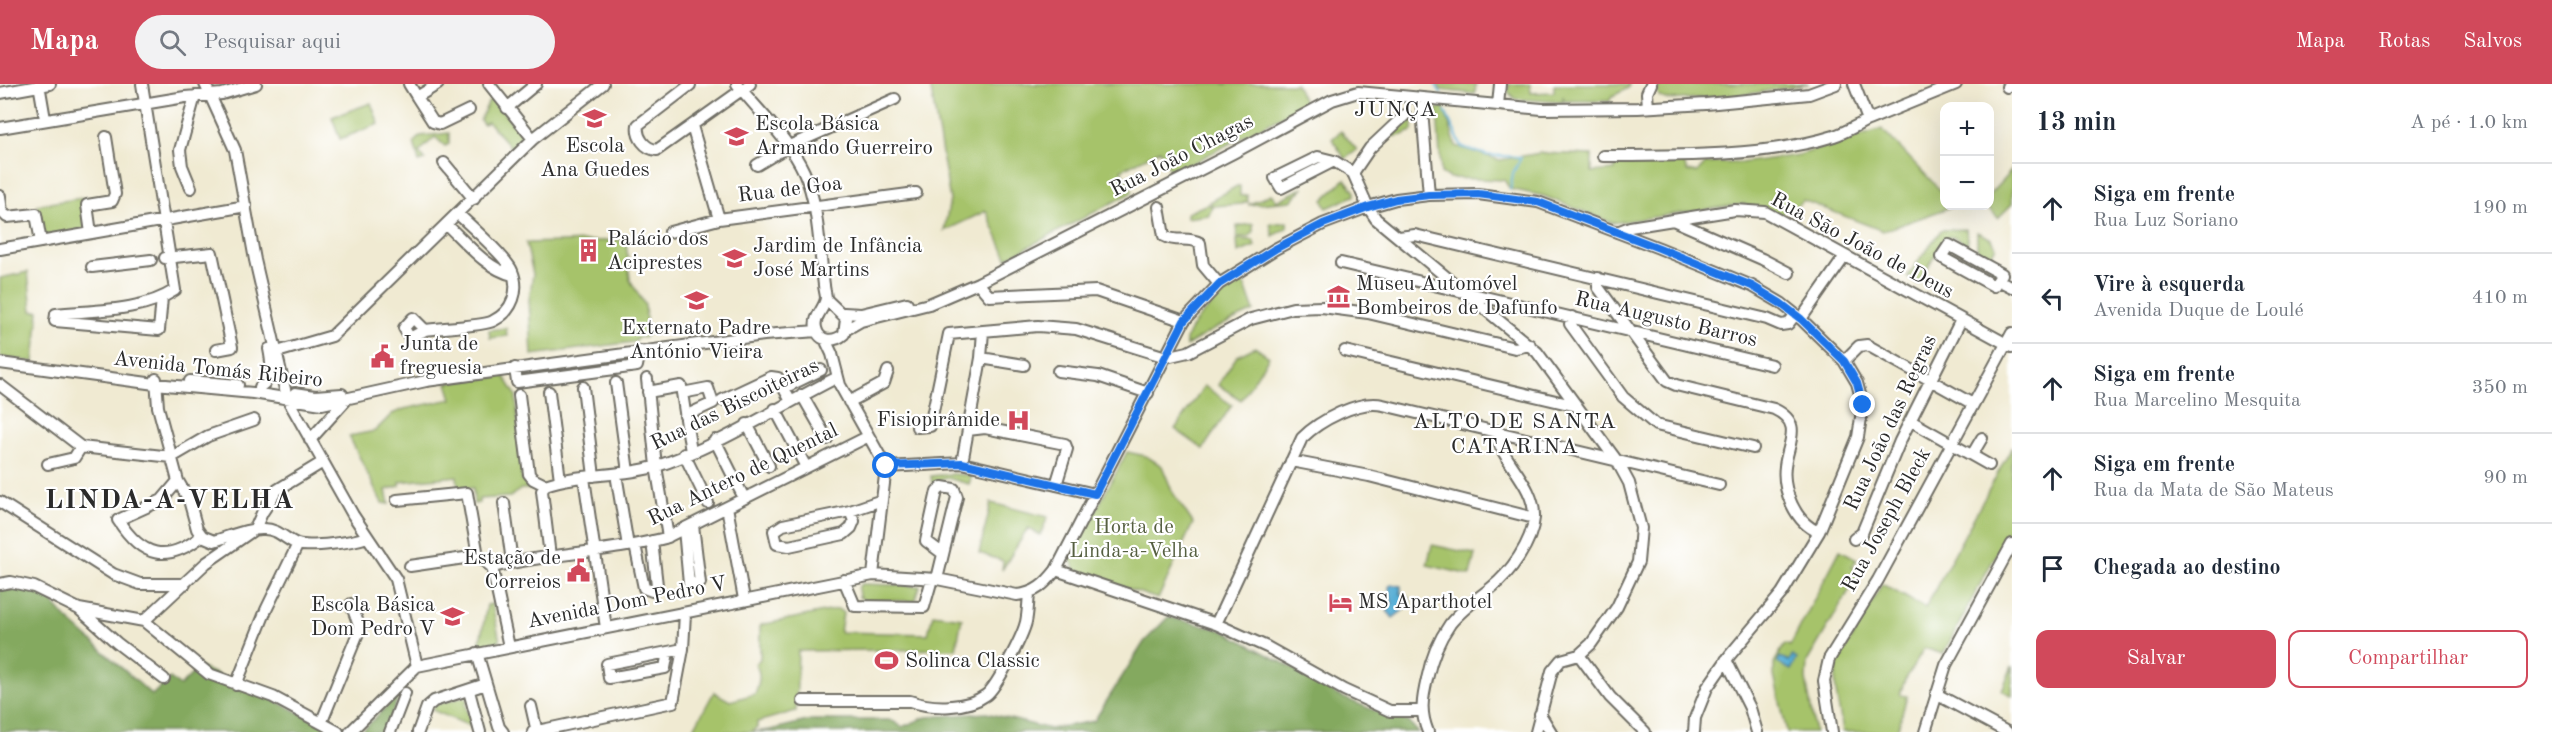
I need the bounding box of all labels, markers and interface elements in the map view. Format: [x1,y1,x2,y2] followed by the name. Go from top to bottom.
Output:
[135,15,555,69] search box
[156,26,189,59] icon: search
[30,28,99,56] text: Mapa
[204,31,341,53] text: Pesquisar aqui
[2296,31,2345,52] text: Mapa
[2378,31,2430,52] text: Rotas
[2463,31,2522,52] text: Salvos
[1354,99,1438,121] district label: JUNÇA
[1940,102,1994,210] map controls
[1940,102,1994,156] button: +
[582,105,608,131] school or university icon: Escola Ana Guedes
[2036,110,2116,136] text: 13 min
[1107,111,1257,201] street label: Rua João Chagas
[2410,113,2528,133] text: A pé · 1.0 km
[755,114,933,159] place label: Escola Básica Armando Guerreiro
[724,123,750,149] school or university icon: Escola Básica Armando Guerreiro
[540,136,650,181] place label: Escola Ana Guedes
[1940,156,1994,210] button: −
[737,173,843,207] street label: Rua de Goa
[2093,184,2235,206] text: Siga em frente
[1767,189,1957,303] street label: Rua São João de Deus
[2036,192,2069,225] icon: ahead
[2472,198,2528,218] text: 190 m
[2093,211,2238,231] text: Rua Luz Soriano
[607,229,708,274] place label: Palácio dos Aciprestes
[753,236,922,281] place label: Jardim de Infância José Martins
[576,238,602,264] building icon: Palácio dos Aciprestes
[722,245,748,271] school or university icon: Jardim de Infância José Martins
[1356,274,1558,319] place label: Museu Automóvel Bombeiros de Dafunfo
[2093,274,2245,296] text: Vire à esquerda
[2036,282,2069,315] icon: left
[1325,283,1351,309] museum icon: Museu Automóvel Bombeiros de Dafunfo
[683,287,709,313] school or university icon: Externato Padre António Vieira
[2472,288,2528,308] text: 410 m
[1573,289,1759,351] street label: Rua Augusto Barros
[2093,301,2304,321] text: Avenida Duque de Loulé
[621,318,771,363] place label: Externato Padre António Vieira
[1841,332,1941,514] street label: Rua João das Regras
[400,334,483,379] place label: Junta de freguesia
[369,343,395,369] public building icon: Junta de freguesia
[112,349,324,391] street label: Avenida Tomás Ribeiro
[648,355,822,455] street label: Rua das Biscoiteiras
[2093,364,2235,386] text: Siga em frente
[2036,372,2069,405] icon: ahead
[2472,378,2528,398] text: 350 m
[1849,391,1875,417] route end
[2093,391,2301,411] text: Rua Marcelino Mesquita
[1005,407,1031,433] hospital icon: Fisiopirâmide
[876,410,1000,431] place label: Fisiopirâmide
[1413,411,1617,458] district label: ALTO DE SANTA CATARINA
[645,420,842,530] street label: Rua Antero de Quental
[1839,444,1935,596] street label: Rua Joseph Bleck
[872,452,898,478] route start
[2093,454,2235,476] text: Siga em frente
[2036,462,2069,495] icon: ahead
[2483,468,2528,488] text: 90 m
[2093,481,2334,501] text: Rua da Mata de São Mateus
[45,487,295,514] district label: LINDA-A-VELHA
[1069,517,1199,562] park label: Horta de Linda-a-Velha
[463,548,561,593] place label: Estação de Correios
[2036,552,2069,585] icon: arrive
[566,557,592,583] public building icon: Estação de Correios
[2093,557,2281,579] text: Chegada ao destino
[525,573,729,633] street label: Avenida Dom Pedro V
[1327,589,1353,615] hotel icon: MS Aparthotel
[1358,592,1493,613] place label: MS Aparthotel
[311,595,435,640] place label: Escola Básica Dom Pedro V
[440,604,466,630] school or university icon: Escola Básica Dom Pedro V
[2036,630,2276,688] button: Salvar
[2288,630,2528,688] button: Compartilhar
[874,648,900,674] sports icon: Solinca Classic
[905,651,1040,672] place label: Solinca Classic

